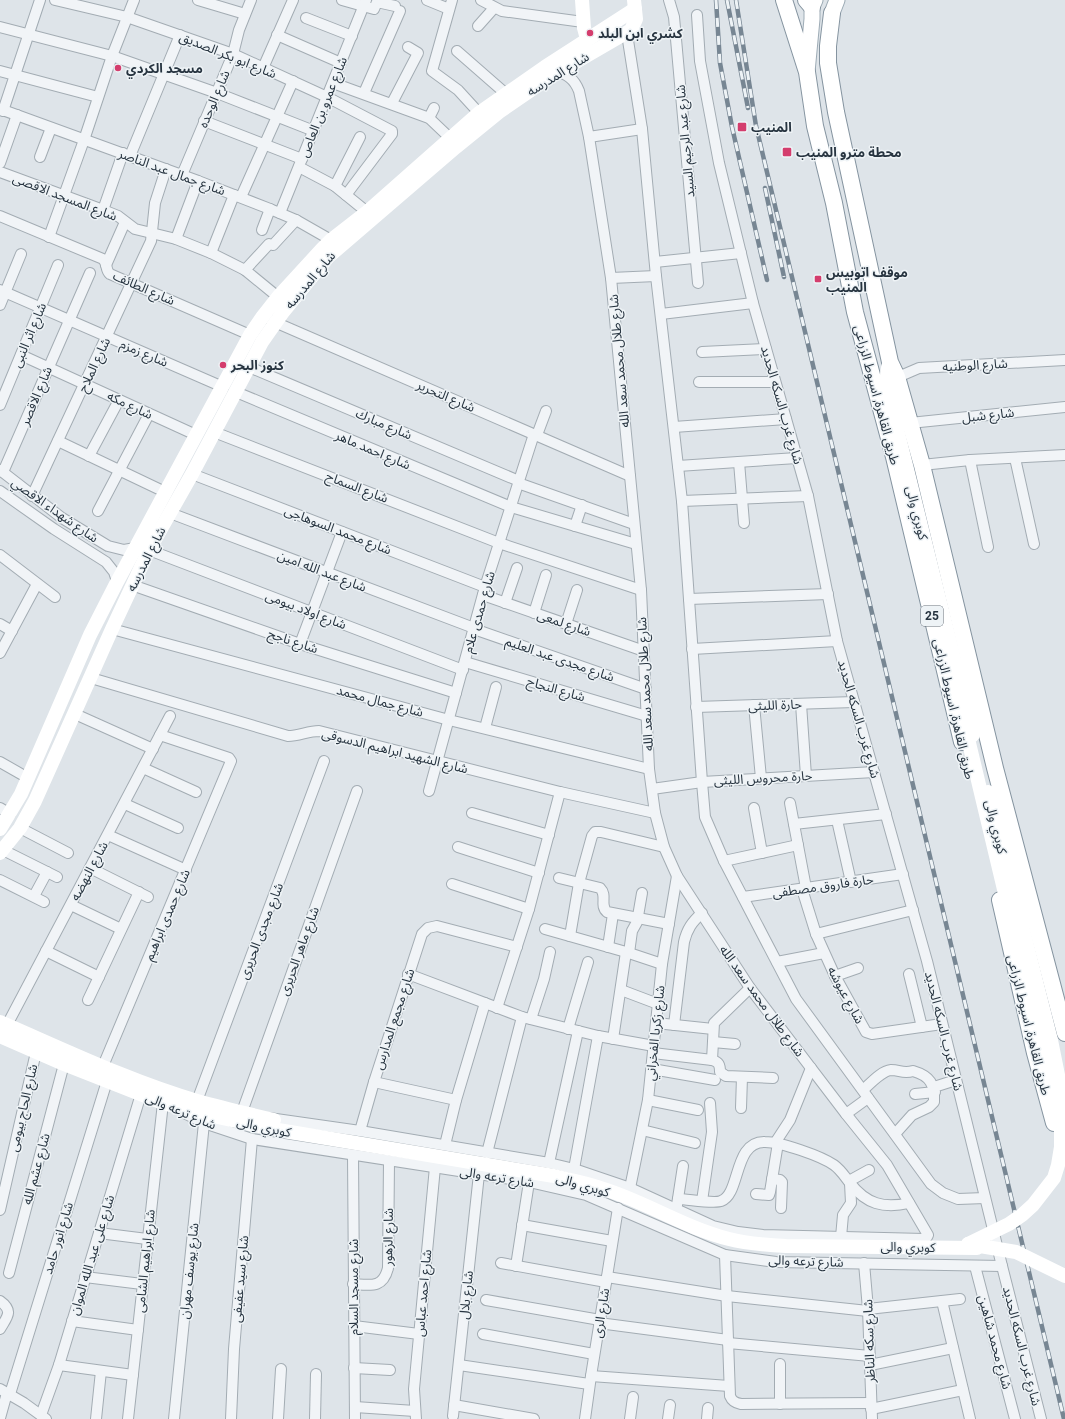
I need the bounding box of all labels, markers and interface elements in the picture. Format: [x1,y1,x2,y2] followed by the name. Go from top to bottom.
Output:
[598,26,683,44] place label: كشري ابن البلد
[585,28,595,38] marker: كشري ابن البلد
[176,29,279,84] street label: شارع ابو بكر الصديق
[524,49,593,102] street label: شارع المدرسه
[296,55,353,161] street label: شارع عمرو بن العاص
[126,61,203,79] place label: مسجد الكردي
[113,63,123,73] marker: مسجد الكردي
[195,68,236,131] street label: شارع الوحده
[673,84,700,198] street label: شارع عبد الرحيم السيد
[751,120,792,135] place label: المنيب
[736,121,748,133] marker: المنيب
[115,145,227,201] street label: شارع جمال عبد الناصر
[796,145,902,160] place label: محطة مترو المنيب
[781,146,793,158] marker: محطة مترو المنيب
[10,170,119,227] street label: شارع المسجد الاقصى
[282,248,341,314] street label: شارع المدرسه
[826,265,908,295] place label: موقف اتوبيس المنيب
[110,268,177,311] street label: شارع الطائف
[813,274,823,284] marker: موقف اتوبيس المنيب
[606,293,635,428] street label: شارع طلال محمد سعد الله
[9,300,52,371] street label: شارع اثر النبى
[850,324,903,467] street label: طريق القاهرة, اسيوط الزراعى
[75,335,116,396] street label: شارع الملاح
[117,336,170,373] street label: شارع زمزم
[755,344,806,467] street label: شارع غرب السكه الحديد
[942,356,1008,377] street label: شارع الوطنيه
[230,358,284,373] place label: كنوز البحر
[218,360,228,370] marker: كنوز البحر
[16,364,58,430] street label: شارع الاقصر
[412,377,477,418] street label: شارع التحرير
[104,388,155,425] street label: شارع مكه
[352,405,414,445] street label: شارع مبارك
[961,405,1015,428] street label: شارع شبل
[331,427,413,475] street label: شارع احمد ماهر
[323,468,390,509] street label: شارع السماح
[7,475,101,548] street label: شارع شهداء الاقصي
[900,484,931,543] street label: كوبري والى
[281,503,394,560] street label: شارع محمد السوهاجى
[123,524,171,595] street label: شارع المدرسه
[274,547,369,598] street label: شارع عبد الله امين
[460,569,501,655] street label: شارع حمدى علام
[262,588,349,635] street label: شارع اولاد بيومى
[921,606,943,626] road number: 25
[534,607,593,642] street label: شارع لمعى
[634,617,659,751] street label: شارع طلال محمد سعد الله
[265,626,320,659] street label: شارع ناجح
[503,633,616,688] street label: شارع مجدى عبد العليم
[930,637,978,781] street label: طريق القاهرة, اسيوط الزراعى
[832,658,883,781] street label: شارع غرب السكه الحديد
[524,674,587,707] street label: شارع النجاح
[334,682,425,723] street label: شارع جمال محمد
[748,697,803,714] street label: حارة الليثى
[320,726,470,779] street label: شارع الشهيد ابراهيم الدسوقى
[713,768,813,789] street label: حارة محروس الليثى
[979,798,1010,857] street label: كوبري والى
[67,839,113,905] street label: شارع النهضه
[141,867,196,964] street label: شارع حمدى ابراهيم
[771,871,875,902] street label: حارة فاروق مصطفى
[236,881,289,982] street label: شارع مجدى الحريرى
[276,905,325,998] street label: شارع ماهر الحريرى
[714,942,807,1061] street label: شارع طلال محمد سعد الله
[1003,953,1054,1097] street label: طريق القاهرة, اسيوط الزراعى
[822,964,867,1028] street label: شارع عيوشه
[371,967,420,1072] street label: شارع مجمع المدارس
[919,970,966,1093] street label: شارع غرب السكه الحديد
[643,984,670,1082] street label: شارع زكريا الفخراني
[6,1063,43,1154] street label: شارع الحاج بيومى
[142,1089,219,1135] street label: شارع ترعه والى
[235,1114,293,1143] street label: كوبري والى
[19,1132,56,1207] street label: شارع عشم الله
[458,1164,535,1193] street label: شارع ترعه والى
[554,1170,612,1203] street label: كوبري والى
[67,1193,120,1318] street label: شارع على عبد الله الموان
[40,1200,79,1277] street label: شارع انور حامد
[380,1208,399,1267] street label: شارع الزهور
[132,1209,161,1314] street label: شارع ابراهيم الشامى
[176,1222,204,1320] street label: شارع يوسف مهران
[229,1235,254,1324] street label: شارع سيد عفيفى
[346,1239,364,1335] street label: شارع مسجد السلام
[880,1239,936,1258] street label: كوبري والى
[412,1249,437,1337] street label: شارع احمد عباس
[768,1252,844,1273] street label: شارع ترعه والى
[456,1270,479,1320] street label: شارع بلال
[997,1285,1044,1408] street label: شارع غرب السكه الحديد
[590,1287,615,1339] street label: شارع الرى
[972,1293,1015,1392] street label: شارع محمد شاهين
[860,1299,881,1384] street label: شارع سكه الناظر

